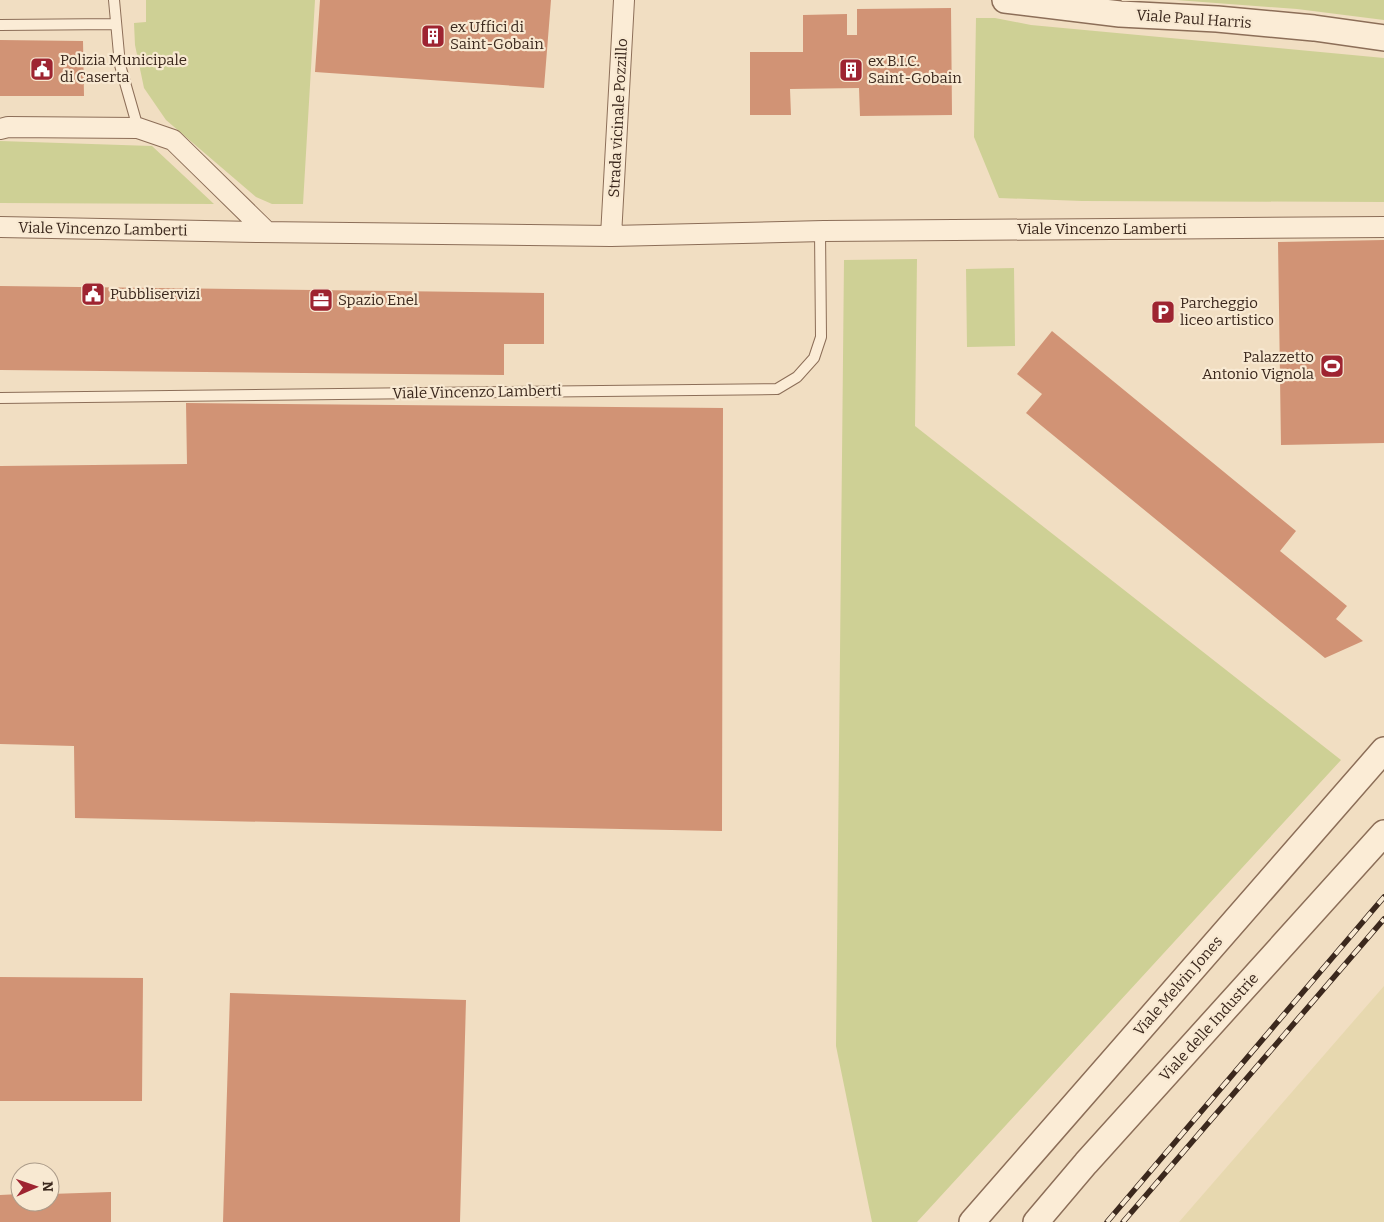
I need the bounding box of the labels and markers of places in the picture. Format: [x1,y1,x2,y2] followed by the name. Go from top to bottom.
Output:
[450,18,544,53] place label: ex Uffici di Saint-Gobain
[420,23,446,49] building icon: ex Uffici di Saint-Gobain
[60,51,187,86] place label: Polizia Municipale di Caserta
[868,52,962,87] place label: ex B.I.C. Saint-Gobain
[29,56,55,82] public building icon: Polizia Municipale di Caserta
[838,57,864,83] building icon: ex B.I.C. Saint-Gobain
[80,281,106,307] public building icon: Pubbliservizi
[110,285,201,303] place label: Pubbliservizi
[308,287,334,313] office icon: Spazio Enel
[338,291,418,309] place label: Spazio Enel
[1180,294,1274,329] place label: Parcheggio liceo artistico
[1150,299,1176,325] parking icon: Parcheggio liceo artistico
[1202,348,1314,383] place label: Palazzetto Antonio Vignola
[1319,353,1345,379] sports icon: Palazzetto Antonio Vignola

